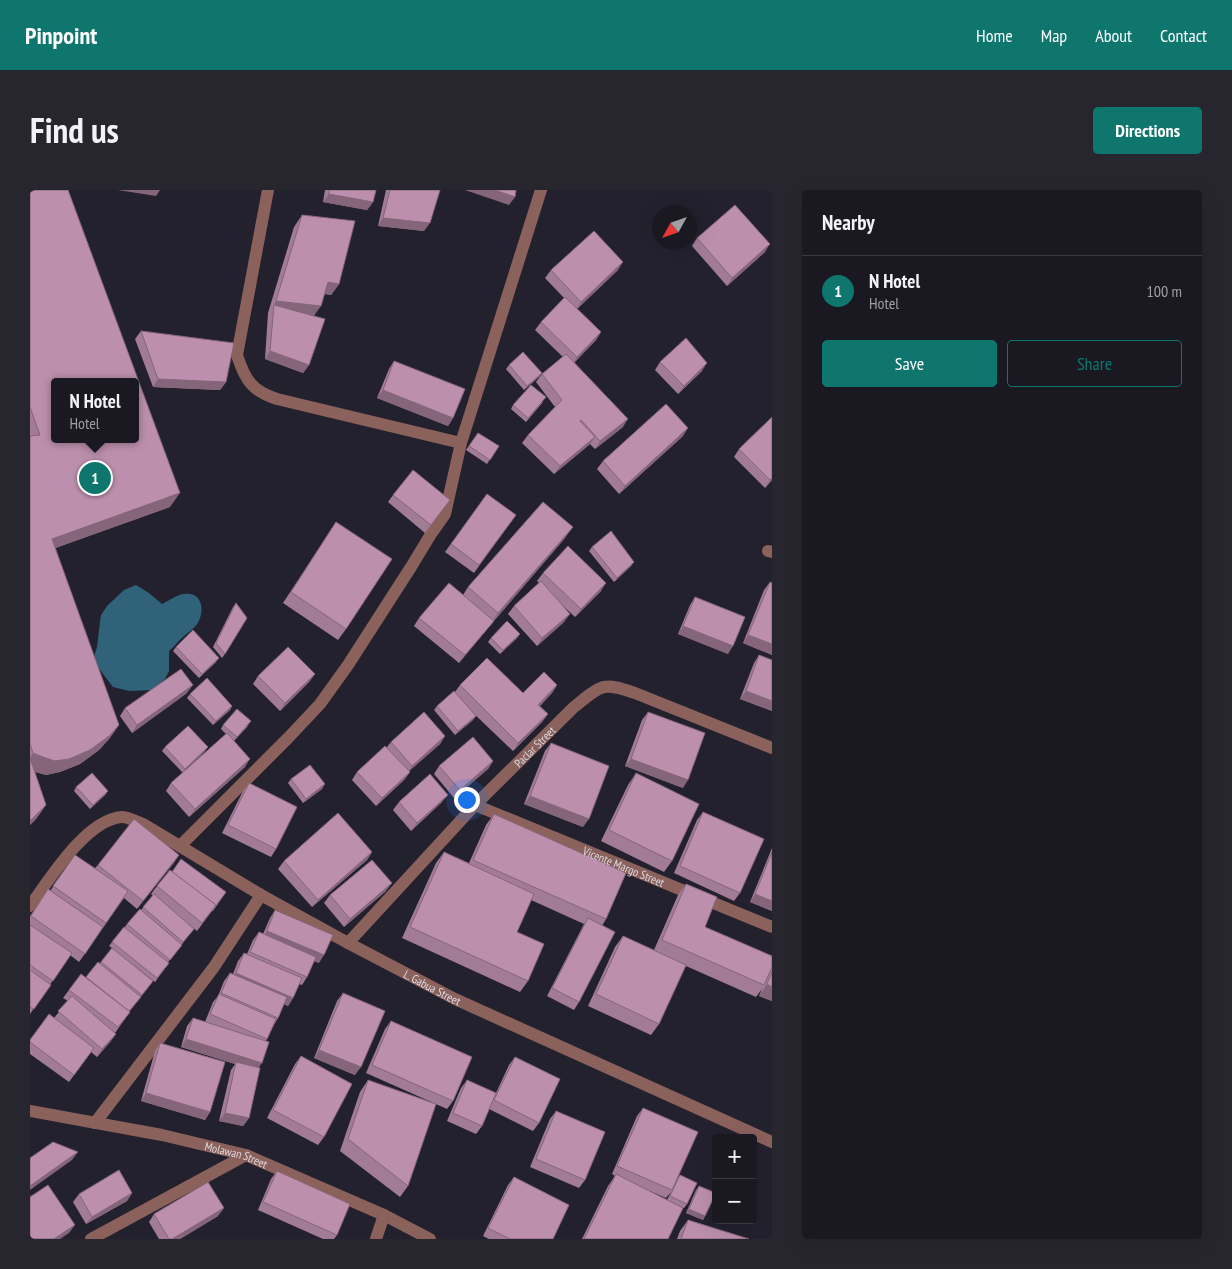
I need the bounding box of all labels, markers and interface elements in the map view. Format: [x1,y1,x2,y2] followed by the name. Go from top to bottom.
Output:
[25,20,97,51] text: Pinpoint
[976,24,1013,47] text: Home
[1041,24,1067,47] text: Map
[1095,24,1132,47] text: About
[1160,24,1207,47] text: Contact
[30,107,119,153] text: Find us
[1093,107,1202,154] button: Directions
[652,205,697,250] north arrow
[822,209,875,236] text: Nearby
[869,269,920,293] text: N Hotel
[834,281,842,301] text: 1
[1147,281,1182,301] text: 100 m
[869,293,899,313] text: Hotel
[822,340,997,387] button: Save
[1007,340,1182,387] button: Share
[51,378,139,443] popup
[69,389,121,413] text: N Hotel
[69,413,100,433] text: Hotel
[79,459,111,497] pin: 1
[510,722,559,770] street label: Paclar Street
[454,787,480,813] your location
[580,842,668,890] street label: Vicente Margo Street
[401,966,464,1008] street label: L. Gabua Street
[712,1134,757,1224] map controls
[712,1134,757,1179] button: +
[203,1138,271,1171] street label: Molawan Street
[712,1179,757,1224] button: −

